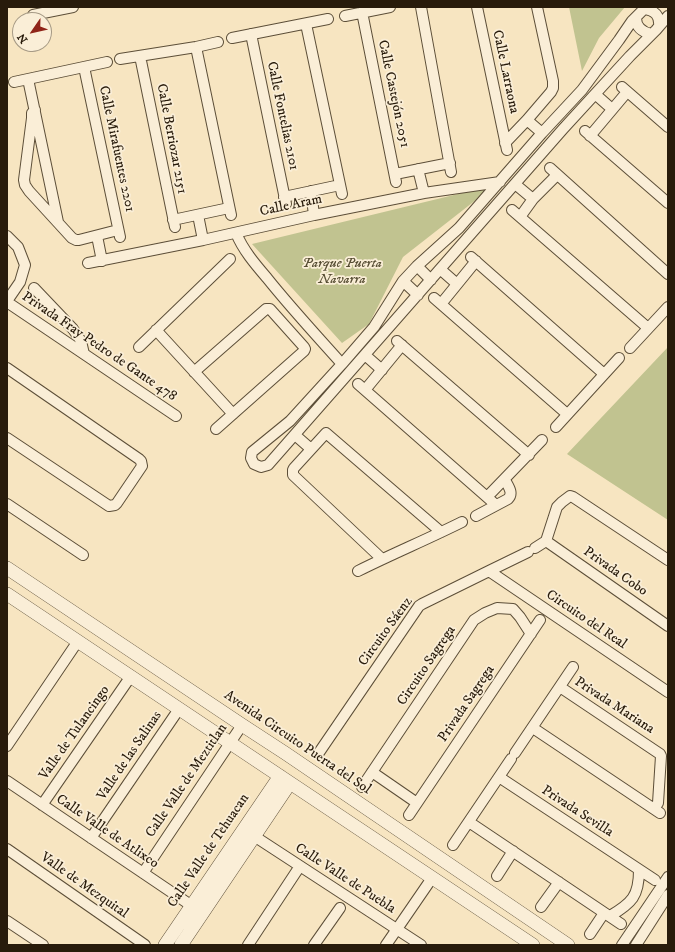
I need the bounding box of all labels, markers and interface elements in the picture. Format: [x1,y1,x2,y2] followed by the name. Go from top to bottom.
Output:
[12,12,52,52] north arrow
[488,29,522,115] street label: Calle Larraona
[15,30,31,46] text: N
[373,39,413,149] street label: Calle Castejón 2051
[262,60,302,172] street label: Calle Fontelias 2101
[152,82,190,196] street label: Calle Berriozar 2151
[94,84,138,214] street label: Calle Mirafuentes 2201
[258,191,324,221] street label: Calle Aram
[302,256,382,288] park label: Parque Puerta Navarra
[18,289,180,405] street label: Privada Fray Pedro de Gante 478
[580,544,650,600] street label: Privada Cobo
[542,587,630,653] street label: Circuito del Real
[355,594,417,670] street label: Circuito Sáenz
[394,623,460,709] street label: Circuito Sagrega
[435,662,499,746] street label: Privada Sagrega
[571,674,657,738] street label: Privada Mariana
[36,683,114,783] street label: Valle de Tulancingo
[220,687,374,799] street label: Avenida Circuito Puerta del Sol
[94,708,166,804] street label: Valle de las Salinas
[143,721,231,841] street label: Calle Valle de Meztitlan
[538,783,616,841] street label: Privada Sevilla
[52,791,162,873] street label: Calle Valle de Atlixco
[165,791,253,911] street label: Calle Valle de Tehuacan
[292,840,398,918] street label: Calle Valle de Puebla
[37,850,131,922] street label: Valle de Mezquital

